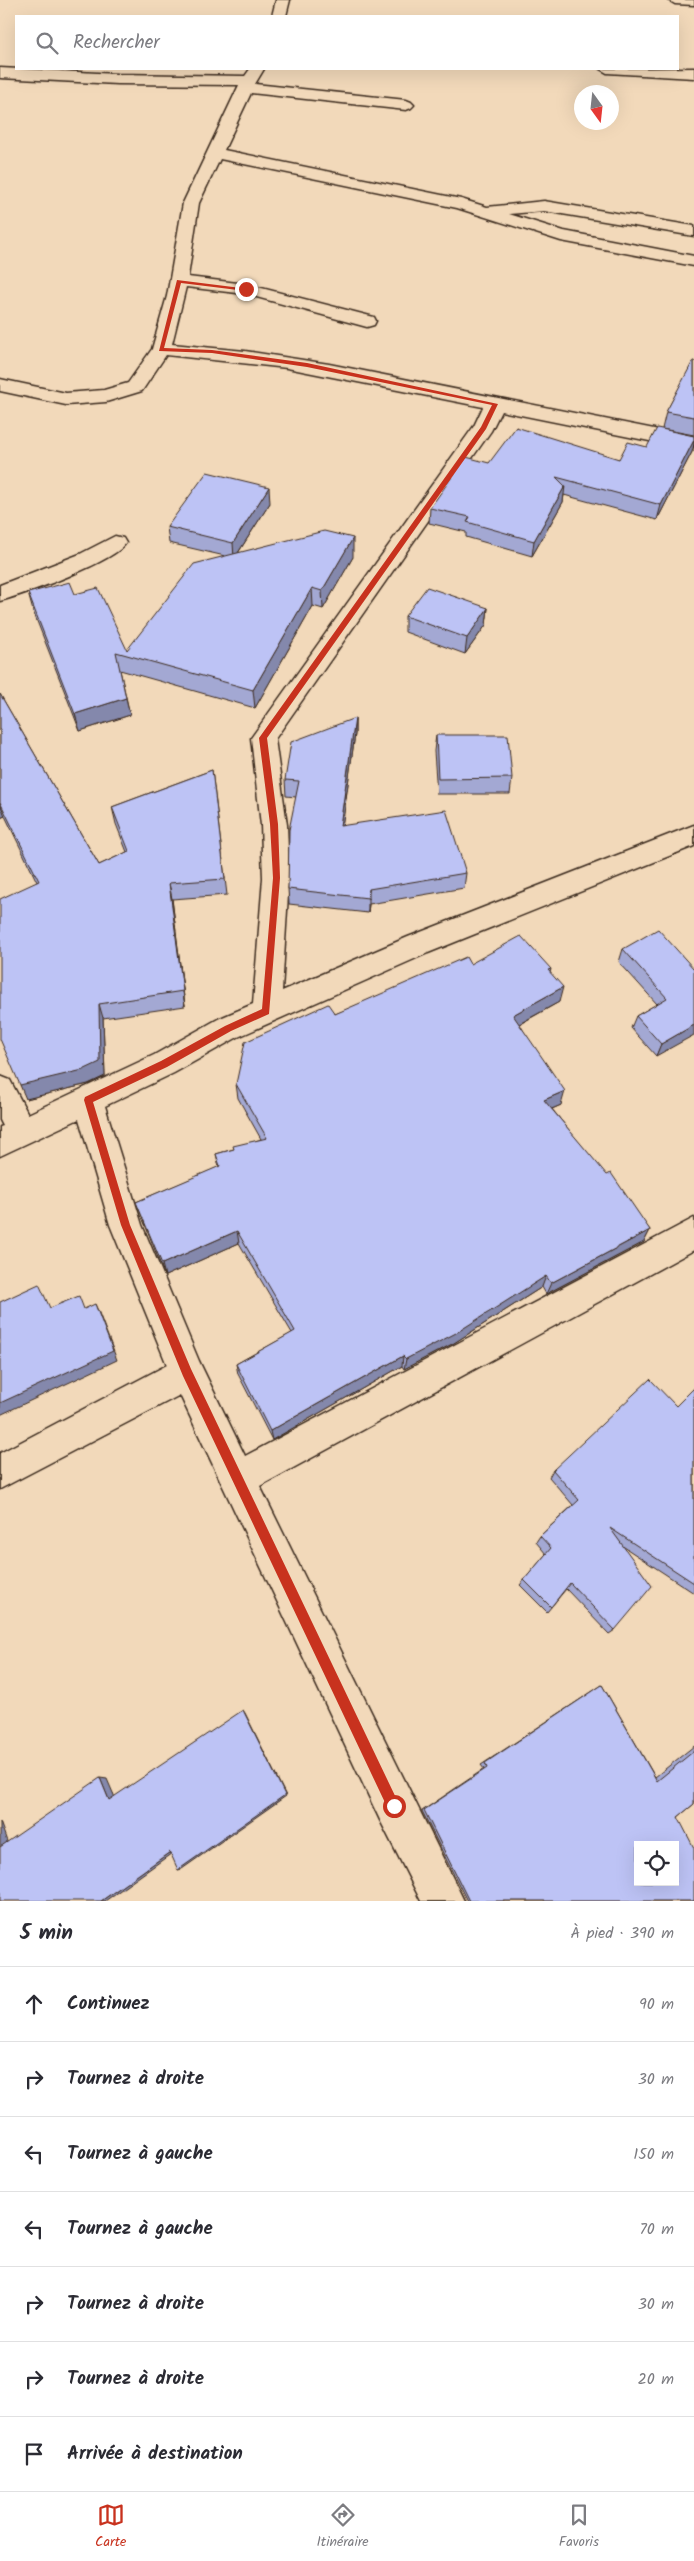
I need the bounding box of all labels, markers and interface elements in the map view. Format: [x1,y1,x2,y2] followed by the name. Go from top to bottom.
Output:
[15,15,679,70] search box
[73,28,160,58] text: Rechercher
[33,29,61,57] icon: search
[574,85,619,130] north arrow
[235,278,258,301] route end
[383,1795,406,1818] route start
[634,1841,679,1886] map controls
[634,1841,679,1886] button: locate
[20,1917,73,1950] text: 5 min
[570,1921,674,1946] text: À pied · 390 m
[67,1989,150,2019] text: Continuez
[20,1990,48,2018] icon: ahead
[639,1992,674,2017] text: 90 m
[67,2064,204,2094] text: Tournez à droite
[20,2065,48,2093] icon: right
[638,2067,674,2092] text: 30 m
[67,2139,213,2169] text: Tournez à gauche
[20,2140,48,2168] icon: left
[633,2142,674,2167] text: 150 m
[67,2214,213,2244] text: Tournez à gauche
[20,2215,48,2243] icon: left
[639,2217,674,2242] text: 70 m
[67,2289,204,2319] text: Tournez à droite
[20,2290,48,2318] icon: right
[638,2292,674,2317] text: 30 m
[67,2364,204,2394] text: Tournez à droite
[20,2365,48,2393] icon: right
[638,2367,674,2392] text: 20 m
[67,2439,243,2469] text: Arrivée à destination
[20,2440,48,2468] icon: arrive
[95,2501,126,2553] tab: Carte
[317,2501,369,2553] tab: Itinéraire
[559,2501,599,2553] tab: Favoris

